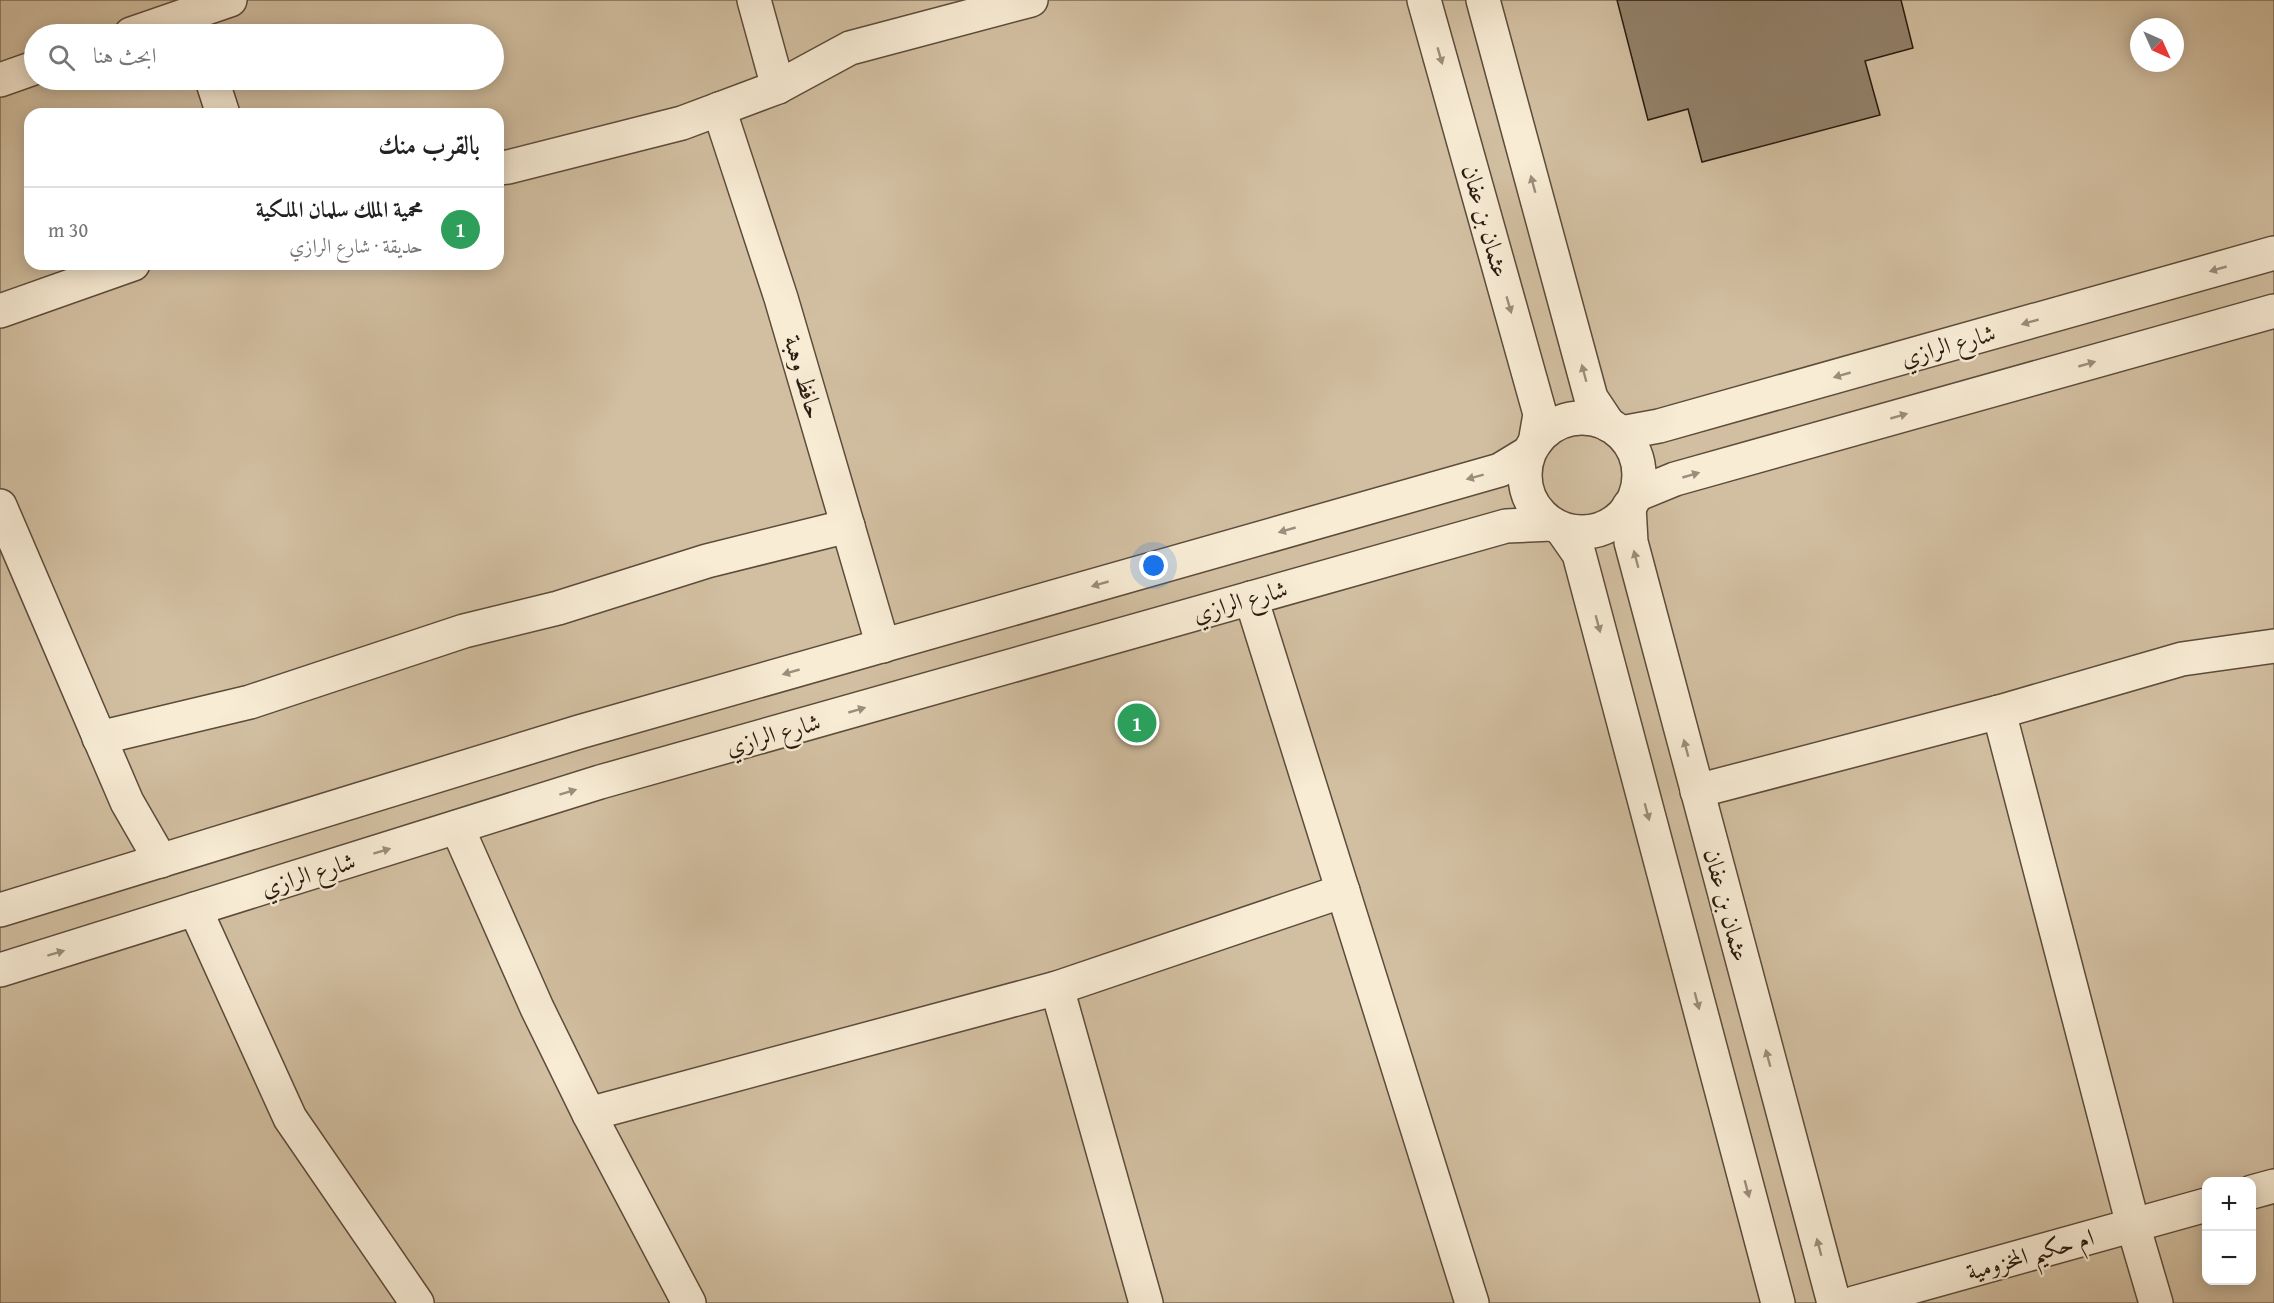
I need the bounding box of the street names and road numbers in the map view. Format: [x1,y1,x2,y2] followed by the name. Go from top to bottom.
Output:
[1453,160,1519,282] street label: عثمان بن عفان
[1896,315,2001,378] street label: شارع الرازي
[775,331,833,423] street label: حافظ وهبة
[1188,571,1293,634] street label: شارع الرازي
[721,704,826,767] street label: شارع الرازي
[256,843,361,908] street label: شارع الرازي
[1695,844,1759,966] street label: عثمان بن عفان
[1962,1219,2100,1296] street label: ام حكيم المخزومية

